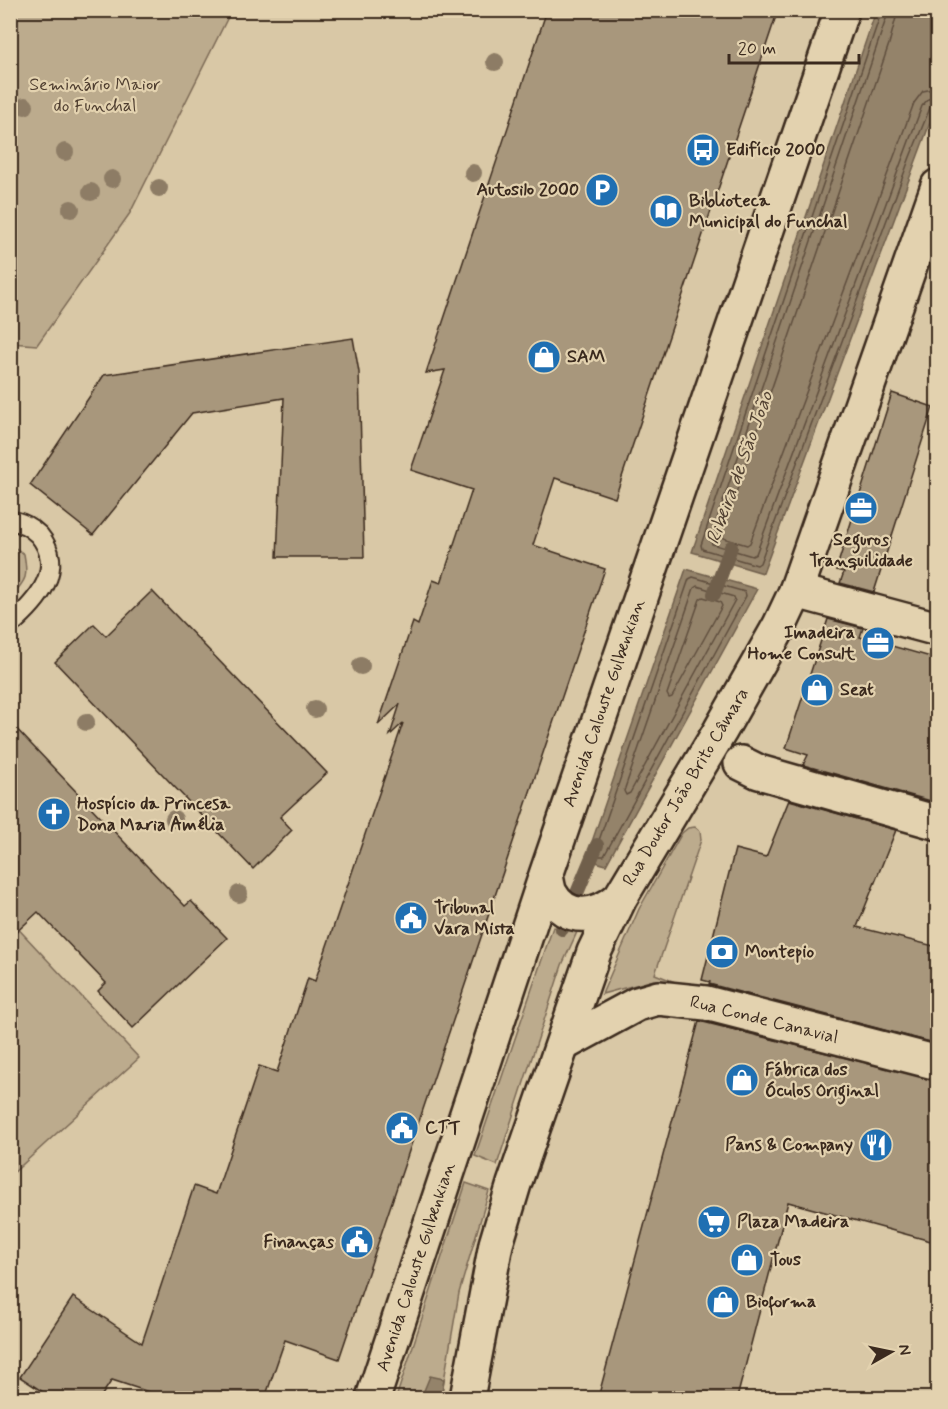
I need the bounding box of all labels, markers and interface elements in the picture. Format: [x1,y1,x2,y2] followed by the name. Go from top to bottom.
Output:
[729,27,860,65] scale bar
[738,37,776,61] text: 20 m
[29,73,161,118] park label: Seminário Maior do Funchal
[685,132,721,168] bus stop icon: Edifício 2000
[726,138,825,162] place label: Edifício 2000
[584,172,620,208] parking icon: Autosilo 2000
[477,178,579,202] place label: Autosilo 2000
[689,189,847,234] place label: Biblioteca Municipal do Funchal
[648,193,684,229] library icon: Biblioteca Municipal do Funchal
[526,339,562,375] shop icon: SAM
[567,345,606,369] place label: SAM
[700,387,780,548] water label: Ribeira de São João
[843,490,879,526] office icon: Seguros Tranquilidade
[809,528,913,573] place label: Seguros Tranquilidade
[557,596,651,810] street label: Avenida Calouste Gulbenkian
[747,621,855,666] place label: Imadeira Home Consult
[860,625,896,661] office icon: Imadeira Home Consult
[799,672,835,708] shop icon: Seat
[840,678,874,702] place label: Seat
[617,683,755,891] street label: Rua Doutor João Brito Câmara
[77,792,231,837] place label: Hospício da Princesa Dona Maria Amélia
[36,796,72,832] church icon: Hospício da Princesa Dona Maria Amélia
[434,896,515,941] place label: Tribunal Vara Mista
[393,900,429,936] public building icon: Tribunal Vara Mista
[704,934,740,970] bank icon: Montepio
[745,940,814,964] place label: Montepio
[687,990,841,1050] street label: Rua Conde Canavial
[765,1058,879,1105] place label: Fábrica dos Óculos Original
[724,1062,760,1098] shop icon: Fábrica dos Óculos Original
[384,1110,420,1146] public building icon: CTT
[425,1116,461,1140] place label: CTT
[858,1127,894,1163] restaurant icon: Pans & Company
[725,1133,853,1157] place label: Pans & Company
[371,1159,461,1375] street label: Avenida Calouste Gulbenkian
[696,1204,732,1240] supermarket icon: Plaza Madeira
[737,1210,849,1234] place label: Plaza Madeira
[339,1224,375,1260] public building icon: Finanças
[263,1230,334,1254] place label: Finanças
[729,1242,765,1278] shop icon: Tous
[770,1248,801,1272] place label: Tous
[705,1284,741,1320] shop icon: Bioforma
[746,1290,816,1316] place label: Bioforma
[861,1322,921,1382] north arrow
[893,1343,916,1357] text: N

